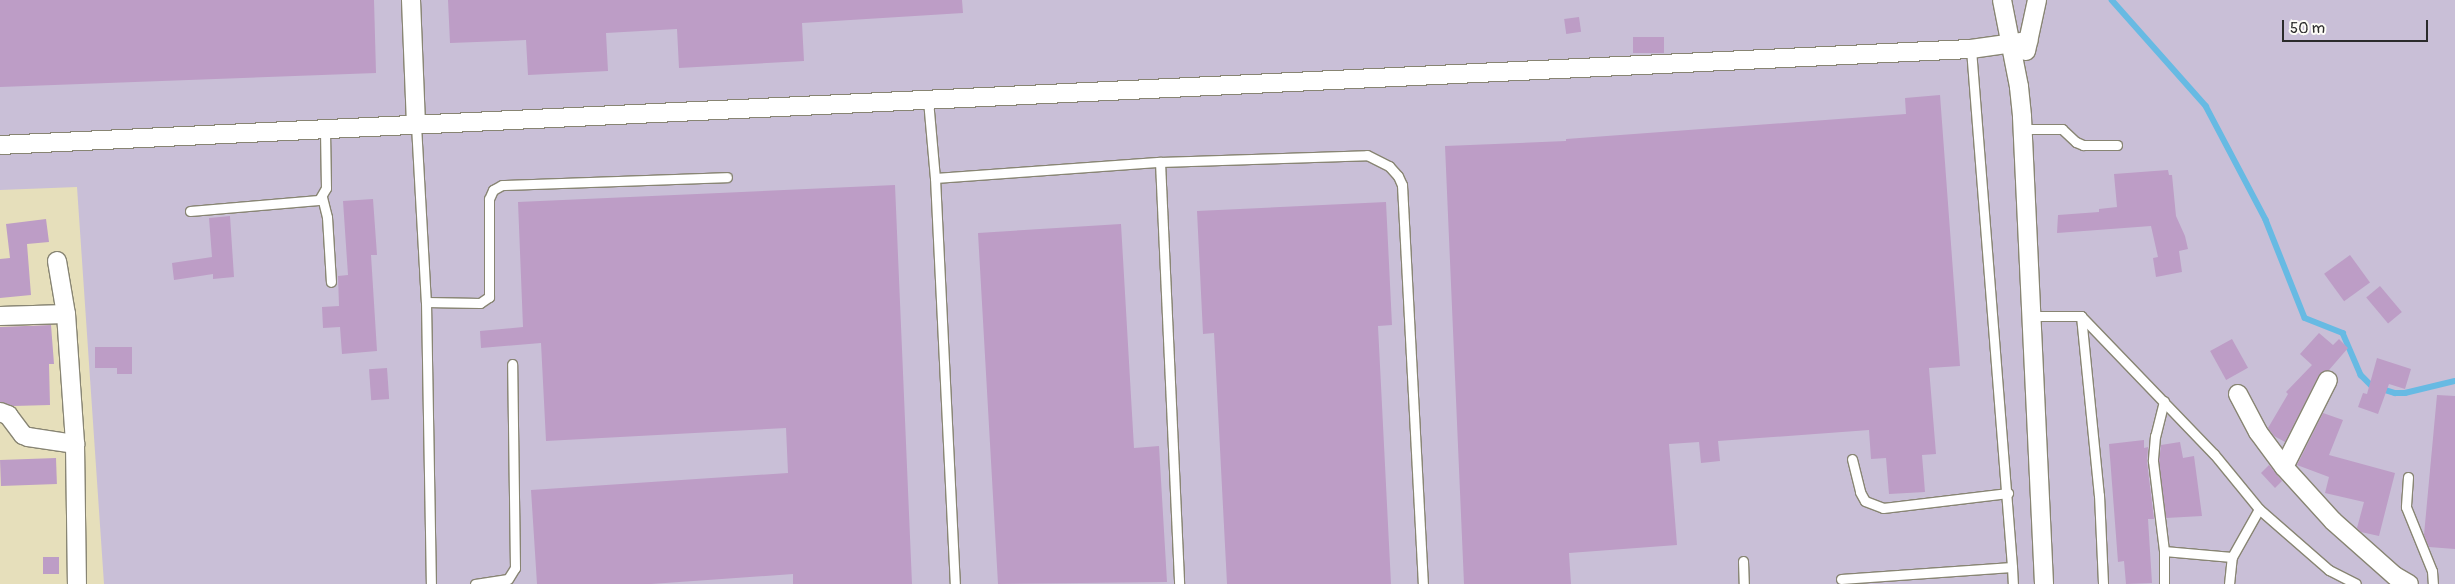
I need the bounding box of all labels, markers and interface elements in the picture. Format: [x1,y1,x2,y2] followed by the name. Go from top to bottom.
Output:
[2285,10,2431,42] scale bar
[2290,19,2325,38] text: 50 m

